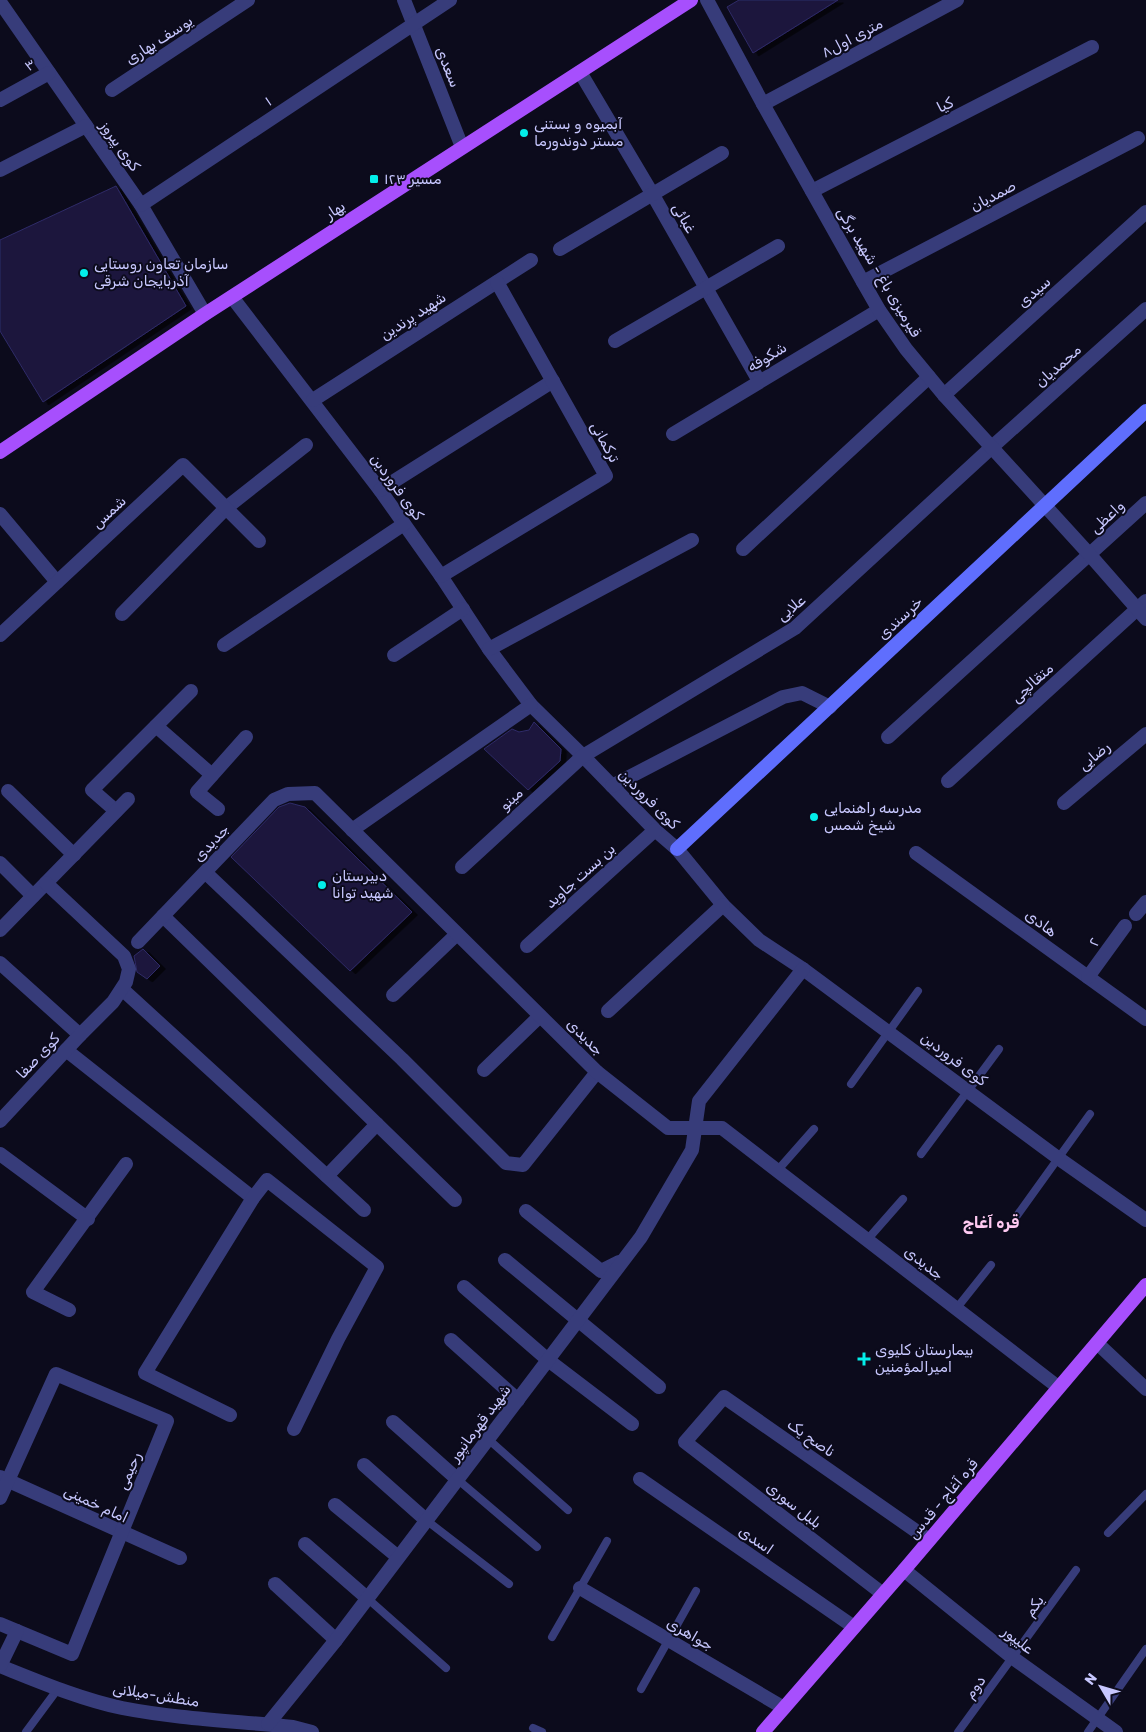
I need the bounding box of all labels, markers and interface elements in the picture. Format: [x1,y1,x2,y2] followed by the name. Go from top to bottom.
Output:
[122,12,196,68] street label: یوسف بهاری
[818,14,886,63] street label: ۸متری اول
[432,44,464,90] street label: سعدی
[21,55,39,75] street label: ۳
[261,92,275,110] street label: ۱
[934,93,956,117] street label: کیا
[534,115,623,151] place label: آبمیوه و بستنی مستر دوندورما
[95,117,144,175] street label: کوی پیروز
[518,127,530,139] marker: آبمیوه و بستنی مستر دوندورما
[384,170,442,188] place label: مسیر ۱۲۳
[368,173,380,185] marker: مسیر ۱۲۳
[967,177,1019,215] street label: صمدیان
[321,197,349,224] street label: بهار
[668,200,700,236] street label: غبائی
[831,204,925,341] street label: قیرمیزی باغ - شهید برگی
[94,255,229,290] place label: سازمان تعاون روستایی آذربایجان شرقی
[78,267,90,279] marker: سازمان تعاون روستایی آذربایجان شرقی
[1014,272,1054,312] street label: سیدی
[377,288,450,345] street label: شهید پرندین
[744,338,790,376] street label: شکوفه
[1031,341,1085,391] street label: محمدیان
[586,418,624,466] street label: ترکمانی
[366,450,427,525] street label: کوی فروردین
[88,492,130,532] street label: شمس
[1086,496,1129,538] street label: واعظی
[773,591,809,625] street label: علایی
[874,593,926,643] street label: خرسندی
[1007,659,1057,707] street label: متقالچی
[1074,737,1114,774] street label: رضایی
[614,765,683,834] street label: کوی فروردین
[495,784,527,814] street label: مینو
[824,799,922,836] place label: مدرسه راهنمایی شیخ شمس
[808,811,820,823] marker: مدرسه راهنمایی شیخ شمس
[189,821,233,865] street label: جدیدی
[541,840,619,913] street label: بن بست جاوید
[332,867,394,902] place label: دبیرستان شهید توانا
[316,879,328,891] marker: دبیرستان شهید توانا
[1022,905,1060,941] street label: هادی
[1085,934,1103,950] street label: ۲
[563,1015,607,1059] street label: جدیدی
[917,1028,991,1091] street label: کوی فروردین
[13,1029,64,1082] street label: کوی صفا
[963,1213,1019,1234] district label: قره آغاج
[901,1242,947,1284] street label: جدیدی
[875,1341,973,1376] place label: بیمارستان کلیوی امیرالمؤمنین
[857,1352,871,1366] marker: بیمارستان کلیوی امیرالمؤمنین
[445,1381,516,1466] street label: شهید قهرمانپور
[783,1415,838,1463] street label: ناصح یک
[113,1449,145,1493] street label: رحیمی
[904,1455,983,1544] street label: قره آغاج - قدس
[763,1478,825,1532] street label: بلبل سوری
[61,1481,131,1528] street label: امام خمینی
[735,1522,777,1558] street label: اسدی
[1020,1592,1049,1621] street label: یکم
[664,1614,716,1654] street label: جواهری
[997,1622,1037,1659] street label: علیپور
[1076,1662,1126,1712] north arrow
[1081,1670,1101,1689] text: N
[960,1672,990,1703] street label: دوم
[111,1679,201,1711] street label: منطش-میلانی

